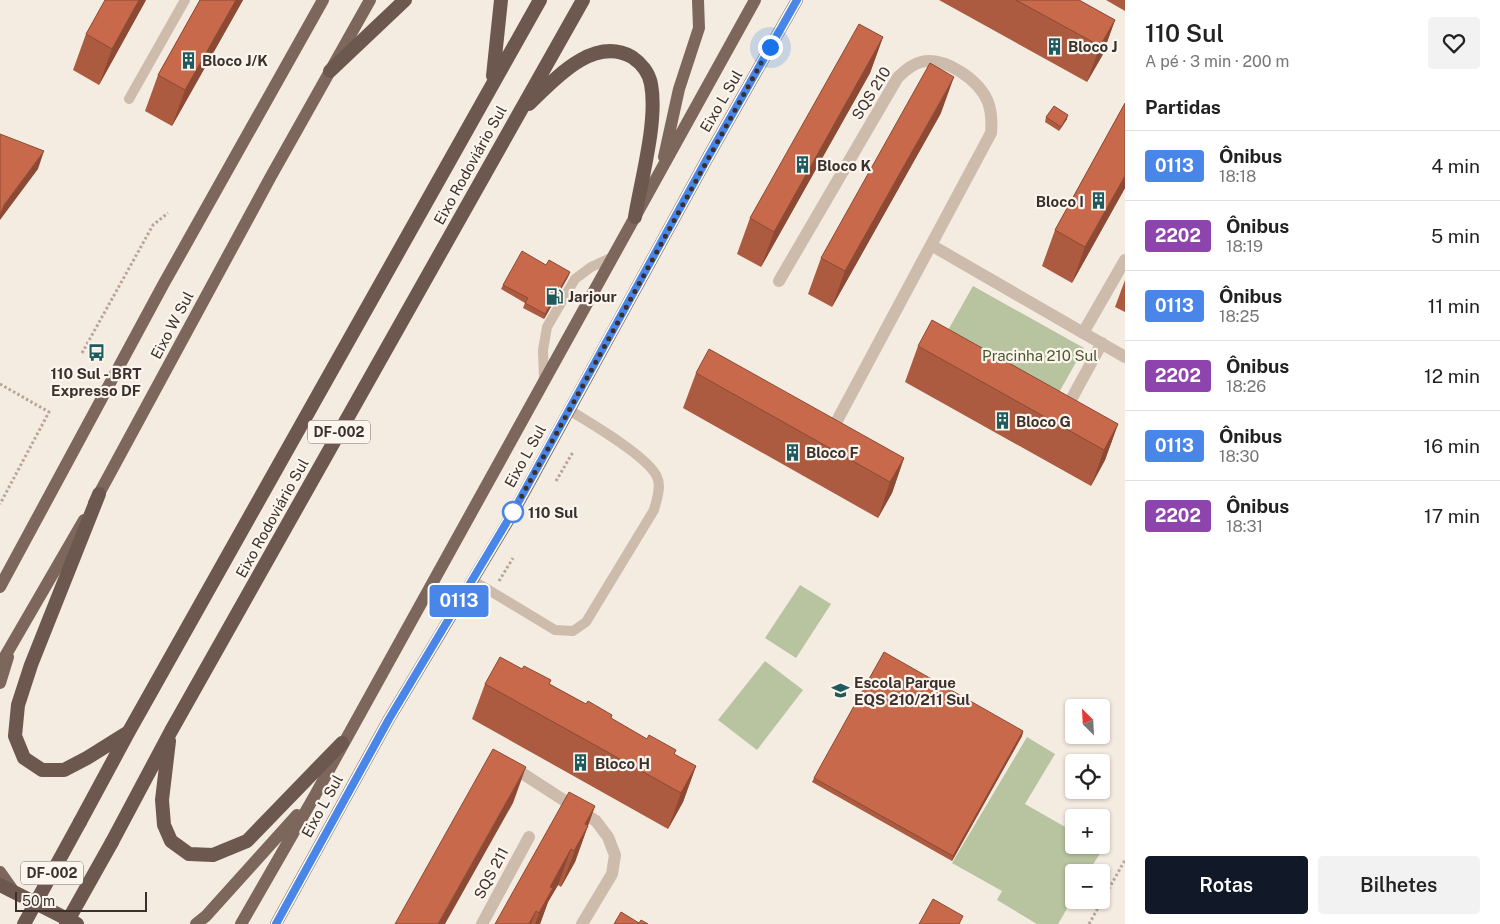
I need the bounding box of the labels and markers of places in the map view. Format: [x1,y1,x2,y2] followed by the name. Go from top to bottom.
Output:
[1044,36,1064,56] building icon: Bloco J
[1068,38,1118,55] place label: Bloco J
[178,50,198,70] building icon: Bloco J/K
[202,52,268,69] place label: Bloco J/K
[793,155,813,175] building icon: Bloco K
[817,157,872,174] place label: Bloco K
[1088,191,1108,211] building icon: Bloco I
[1036,193,1084,210] place label: Bloco I
[544,286,564,306] fuel station icon: Jarjour
[568,288,617,305] place label: Jarjour
[86,342,106,362] bus stop icon: 110 Sul - BRT Expresso DF
[51,365,141,399] place label: 110 Sul - BRT Expresso DF
[992,411,1012,431] building icon: Bloco G
[1016,413,1071,430] place label: Bloco G
[782,442,802,462] building icon: Bloco F
[806,444,859,461] place label: Bloco F
[502,501,524,523] marker: 110 Sul
[528,504,578,521] place label: 110 Sul
[854,674,970,708] place label: Escola Parque EQS 210/211 Sul
[830,681,850,701] school or university icon: Escola Parque EQS 210/211 Sul
[571,753,591,773] building icon: Bloco H
[595,755,650,772] place label: Bloco H

